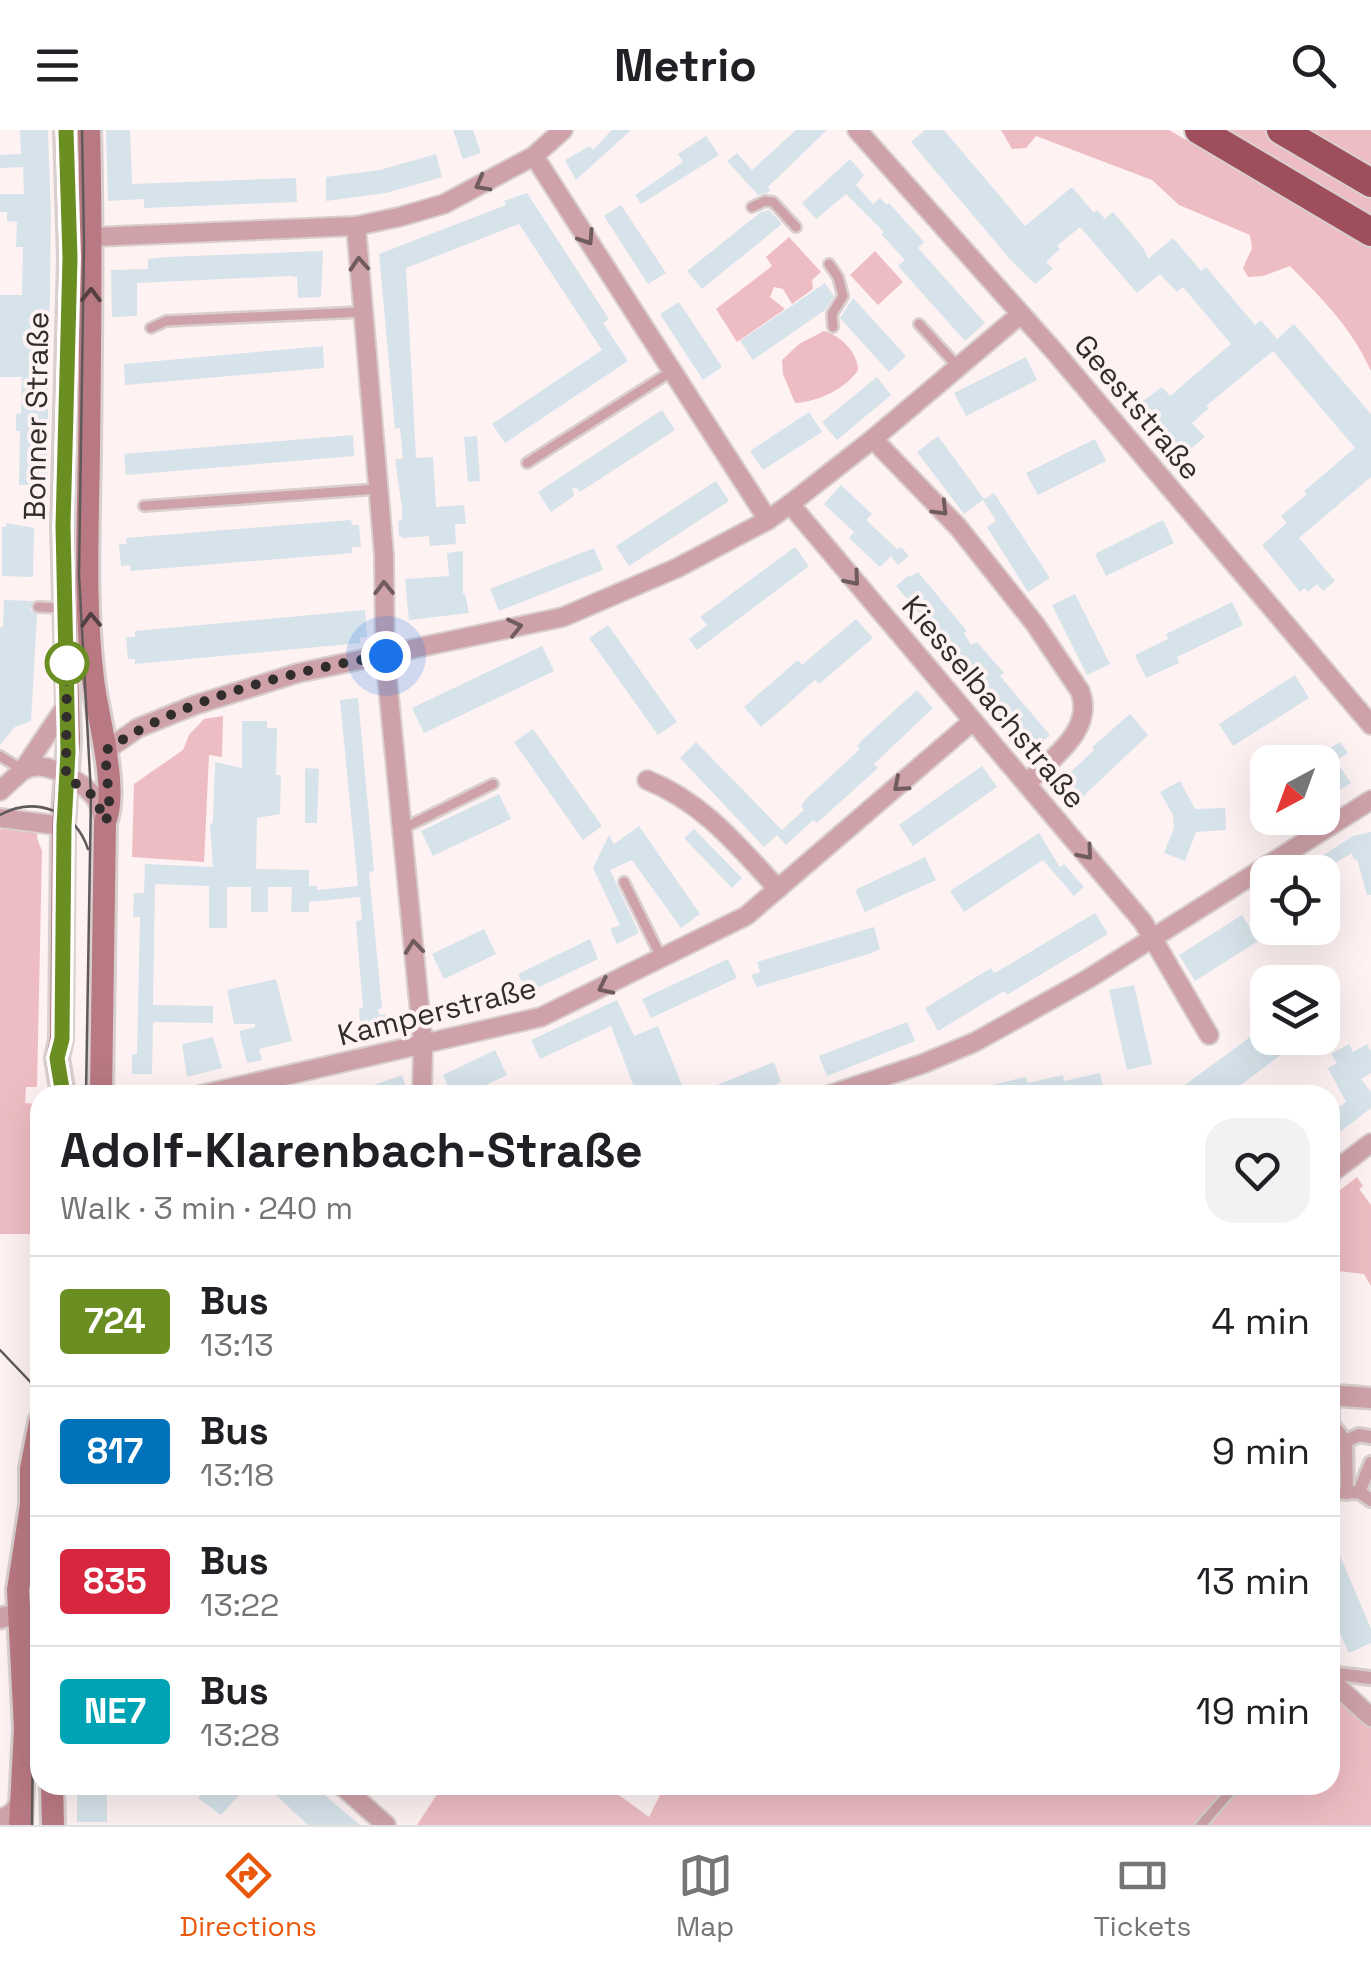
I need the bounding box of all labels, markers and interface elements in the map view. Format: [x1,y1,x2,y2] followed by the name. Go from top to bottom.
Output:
[614,37,757,94] text: Metrio
[30,38,85,93] icon: menu
[1286,38,1341,93] icon: search
[475,171,493,191] one-way arrow
[574,227,593,245] one-way arrow
[349,256,370,272] one-way arrow
[80,286,102,302] one-way arrow
[15,311,57,521] street label: Bonner Straße
[1066,326,1210,488] street label: Geeststraße
[929,497,947,515] one-way arrow
[841,567,859,585] one-way arrow
[374,580,395,596] one-way arrow
[893,587,1095,817] street label: Kiesselbachstraße
[80,611,101,627] one-way arrow
[506,618,523,639] one-way arrow
[361,631,411,681] your location
[46,642,88,684] unlabelled marker
[1250,745,1340,835] north arrow
[1250,745,1340,1055] map controls
[893,773,911,791] one-way arrow
[1074,841,1092,859] one-way arrow
[1250,855,1340,945] button: locate
[403,938,425,954] one-way arrow
[1250,965,1340,1055] button: layers
[334,967,540,1055] street label: Kamperstraße
[597,974,615,994] one-way arrow
[1205,1118,1310,1223] button: heart
[60,1120,643,1181] text: Adolf-Klarenbach-Straße
[60,1188,353,1228] text: Walk · 3 min · 240 m
[200,1277,269,1325] text: Bus
[1211,1297,1310,1345] text: 4 min
[84,1299,146,1343] text: 724
[200,1325,274,1365] text: 13:13
[200,1407,269,1455] text: Bus
[1212,1427,1310,1475] text: 9 min
[87,1429,143,1473] text: 817
[200,1455,274,1495] text: 13:18
[200,1537,269,1585] text: Bus
[1196,1557,1310,1605] text: 13 min
[83,1559,147,1603] text: 835
[200,1585,279,1625] text: 13:22
[200,1667,269,1715] text: Bus
[1196,1687,1310,1735] text: 19 min
[84,1689,146,1733] text: NE7
[200,1715,280,1755] text: 13:28
[180,1848,317,1944] tab: Directions
[676,1848,734,1944] tab: Map
[1094,1848,1191,1944] tab: Tickets

